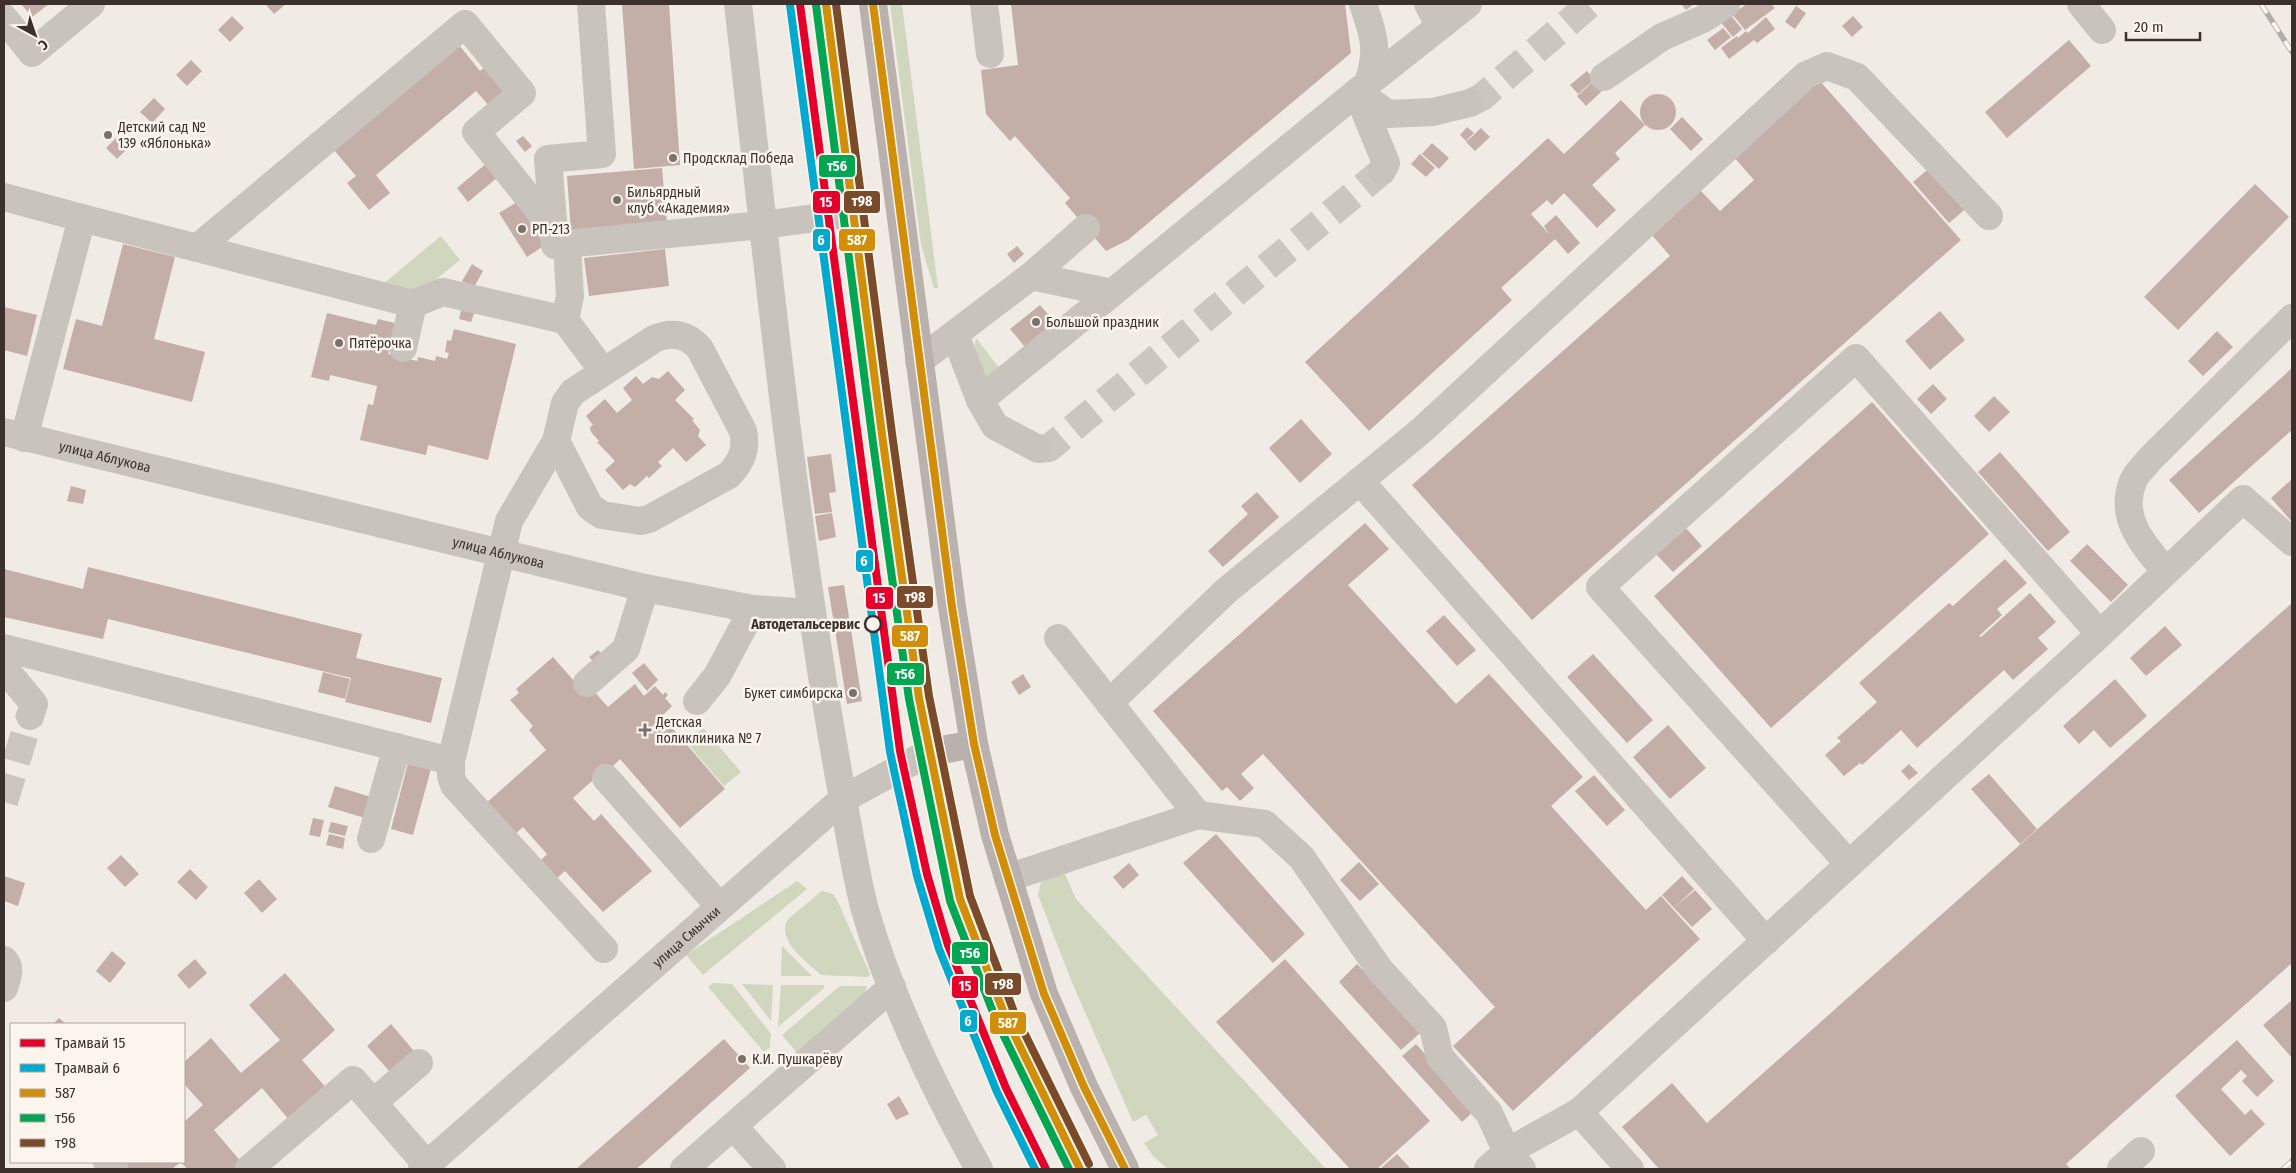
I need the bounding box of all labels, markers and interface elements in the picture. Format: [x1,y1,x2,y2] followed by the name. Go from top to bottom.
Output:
[10,10,60,60] north arrow
[2126,10,2200,42] scale bar
[2134,18,2164,36] text: 20 m
[34,36,51,54] text: С
[117,119,211,152] place label: Детский сад № 139 «Яблонька»
[102,129,114,141] marker: Детский сад № 139 «Яблонька»
[683,150,794,167] place label: Продсклад Победа
[667,152,679,164] marker: Продсклад Победа
[818,154,856,178] line badge: т56
[827,158,847,175] text: т56
[627,184,730,217] place label: Бильярдный клуб «Академия»
[812,190,841,214] line badge: 15
[843,190,881,214] line badge: т98
[852,193,873,210] text: т98
[611,194,623,206] marker: Бильярдный клуб «Академия»
[820,194,833,211] text: 15
[532,221,570,238] place label: РП-213
[516,223,528,235] marker: РП-213
[812,228,831,252] line badge: 6
[838,228,876,252] line badge: 587
[817,232,825,249] text: 6
[847,232,867,249] text: 587
[1046,314,1159,331] place label: Большой праздник
[1030,316,1042,328] marker: Большой праздник
[349,335,412,352] place label: Пятёрочка
[333,337,345,349] marker: Пятёрочка
[57,438,153,476] street label: улица Аблукова
[451,533,546,572] street label: улица Аблукова
[855,549,874,573] line badge: 6
[860,553,868,570] text: 6
[896,585,934,609] line badge: т98
[865,586,894,610] line badge: 15
[905,589,926,606] text: т98
[873,590,886,607] text: 15
[864,615,882,633] marker: Автодетальсервис
[750,616,861,633] place label: Автодетальсервис
[891,624,929,648] line badge: 587
[900,628,920,645] text: 587
[886,662,925,686] line badge: т56
[895,666,915,683] text: т56
[744,685,843,702] place label: Букет симбирска
[847,687,859,699] marker: Букет симбирска
[655,714,761,747] place label: Детская поликлиника № 7
[638,723,652,737] marker: Детская поликлиника № 7
[649,903,724,971] street label: улица Смычки
[951,941,989,965] line badge: т56
[960,945,980,962] text: т56
[984,972,1022,996] line badge: т98
[951,975,979,999] line badge: 15
[993,976,1014,993] text: т98
[959,978,972,995] text: 15
[959,1009,978,1033] line badge: 6
[989,1011,1027,1035] line badge: 587
[964,1013,972,1030] text: 6
[998,1015,1018,1032] text: 587
[10,1023,185,1163] legend
[55,1034,125,1052] text: Трамвай 15
[752,1051,843,1068] place label: К.И. Пушкарёву
[736,1053,748,1065] marker: К.И. Пушкарёву
[55,1059,120,1077] text: Трамвай 6
[55,1084,75,1102] text: 587
[55,1109,75,1127] text: т56
[55,1134,76,1152] text: т98

